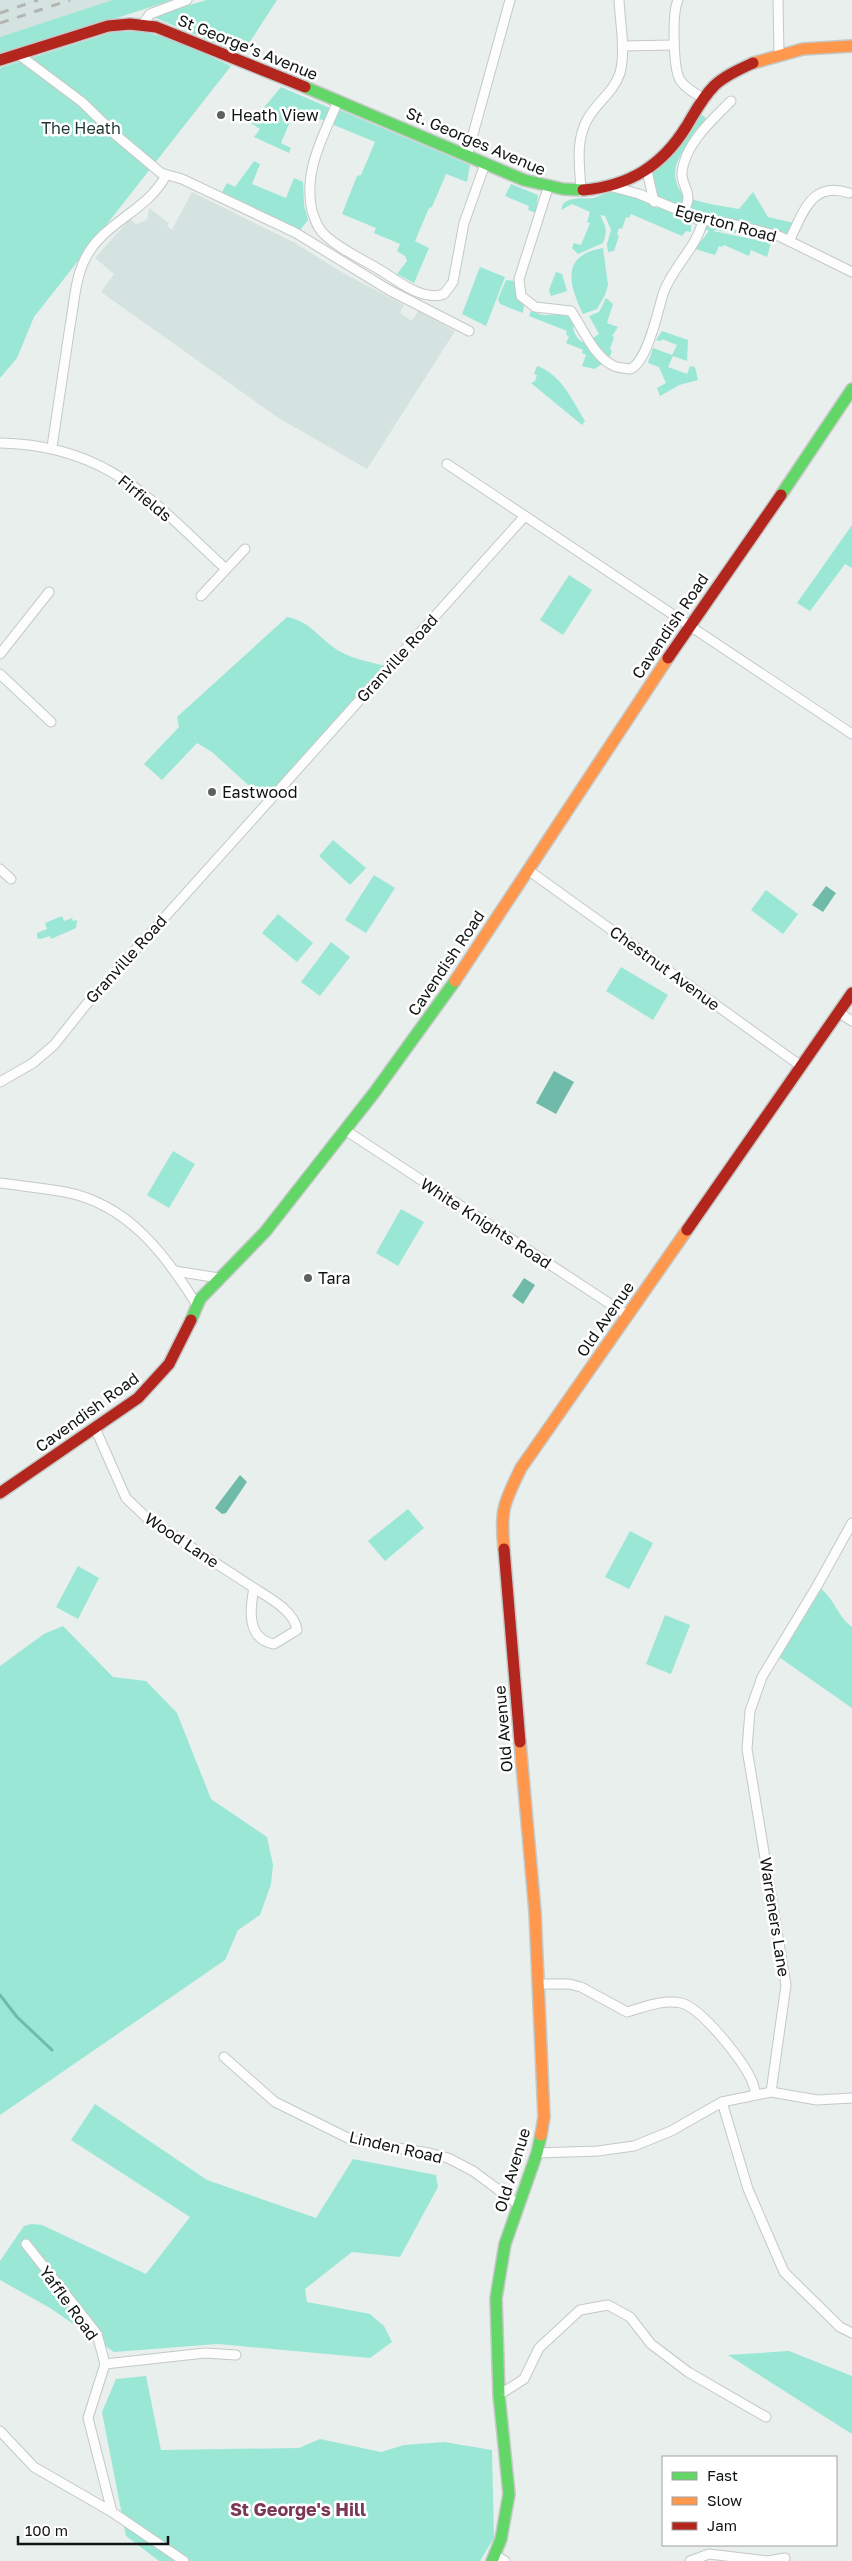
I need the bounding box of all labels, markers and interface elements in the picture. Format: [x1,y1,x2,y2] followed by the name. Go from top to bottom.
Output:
[175,10,321,84] street label: St George’s Avenue
[403,103,549,179] street label: St. Georges Avenue
[231,105,319,125] place label: Heath View
[215,109,227,121] marker: Heath View
[41,118,121,138] park label: The Heath
[673,200,779,246] street label: Egerton Road
[114,470,176,526] street label: Firfields
[627,569,713,683] street label: Cavendish Road
[352,610,442,706] street label: Granville Road
[222,782,298,802] place label: Eastwood
[206,786,218,798] marker: Eastwood
[403,906,489,1020] street label: Cavendish Road
[81,911,171,1007] street label: Granville Road
[606,921,724,1015] street label: Chestnut Avenue
[417,1173,555,1273] street label: White Knights Road
[318,1268,351,1288] place label: Tara
[302,1272,314,1284] marker: Tara
[572,1278,638,1360] street label: Old Avenue
[31,1368,143,1456] street label: Cavendish Road
[141,1508,223,1572] street label: Wood Lane
[489,1685,517,1773] street label: Old Avenue
[756,1856,794,1978] street label: Warreners Lane
[490,2125,534,2215] street label: Old Avenue
[347,2127,445,2167] street label: Linden Road
[35,2262,103,2344] street label: Yaffle Road
[662,2456,837,2546] legend
[707,2466,738,2484] text: Fast
[707,2491,742,2509] text: Slow
[230,2498,366,2520] district label: St George's Hill
[18,2514,168,2546] scale bar
[707,2516,737,2534] text: Jam
[25,2521,68,2539] text: 100 m

